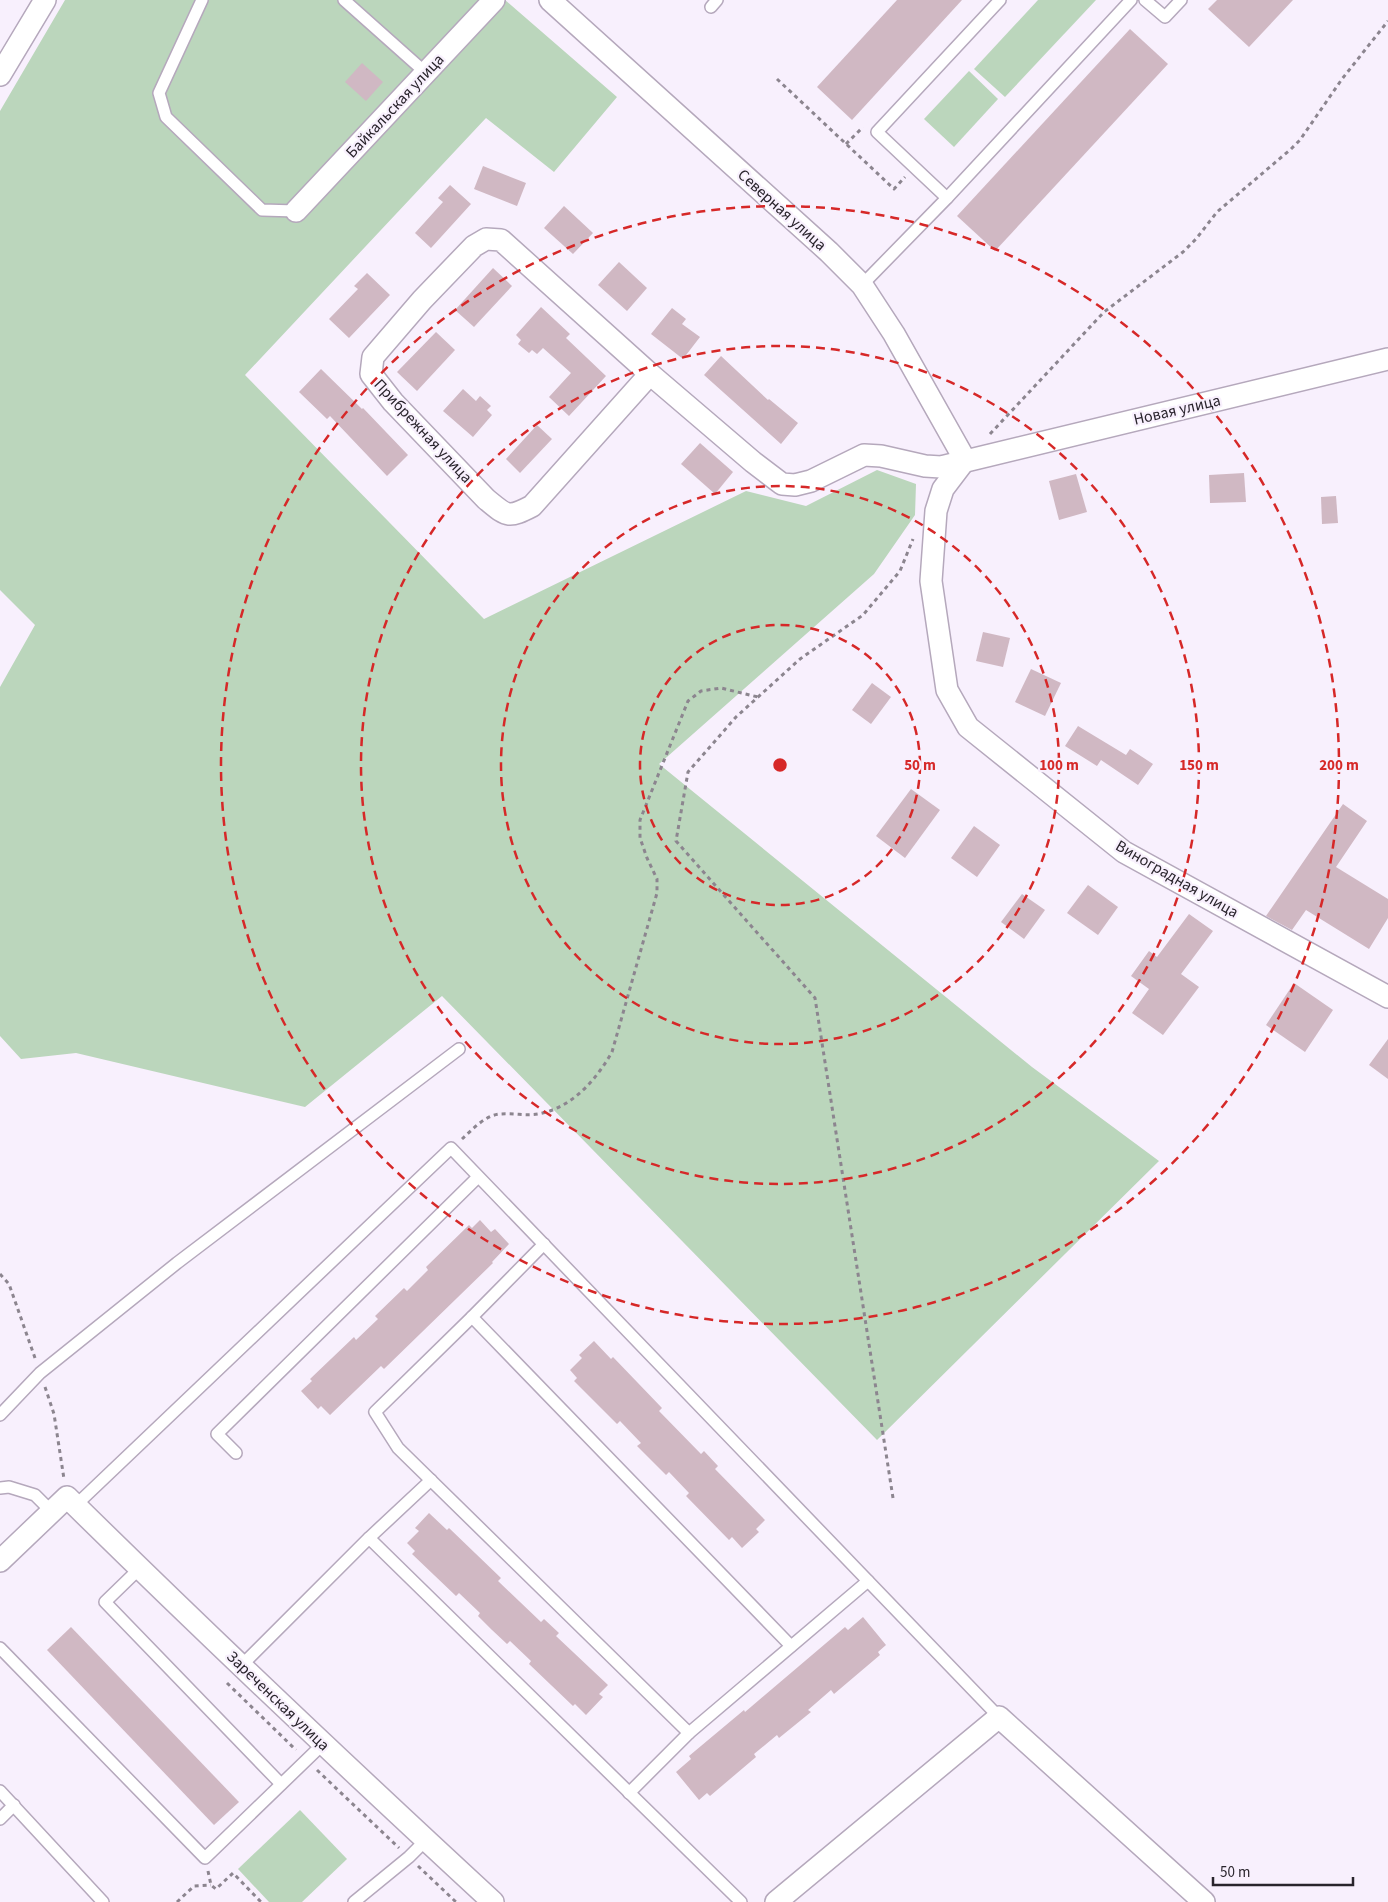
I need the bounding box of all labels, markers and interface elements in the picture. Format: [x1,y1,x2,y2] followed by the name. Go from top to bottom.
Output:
[341,49,449,163] street label: Байкальская улица
[733,164,831,256] street label: Северная улица
[369,374,477,488] street label: Прибрежная улица
[1131,389,1223,431] street label: Новая улица
[904,755,936,776] text: 50 m
[1039,755,1079,776] text: 100 m
[1179,755,1219,776] text: 150 m
[1319,755,1359,776] text: 200 m
[771,756,789,774] centre of rings
[1112,835,1242,923] street label: Виноградная улица
[222,1646,334,1756] street label: Зареченская улица
[1213,1854,1353,1886] scale bar
[1220,1862,1250,1883] text: 50 m

